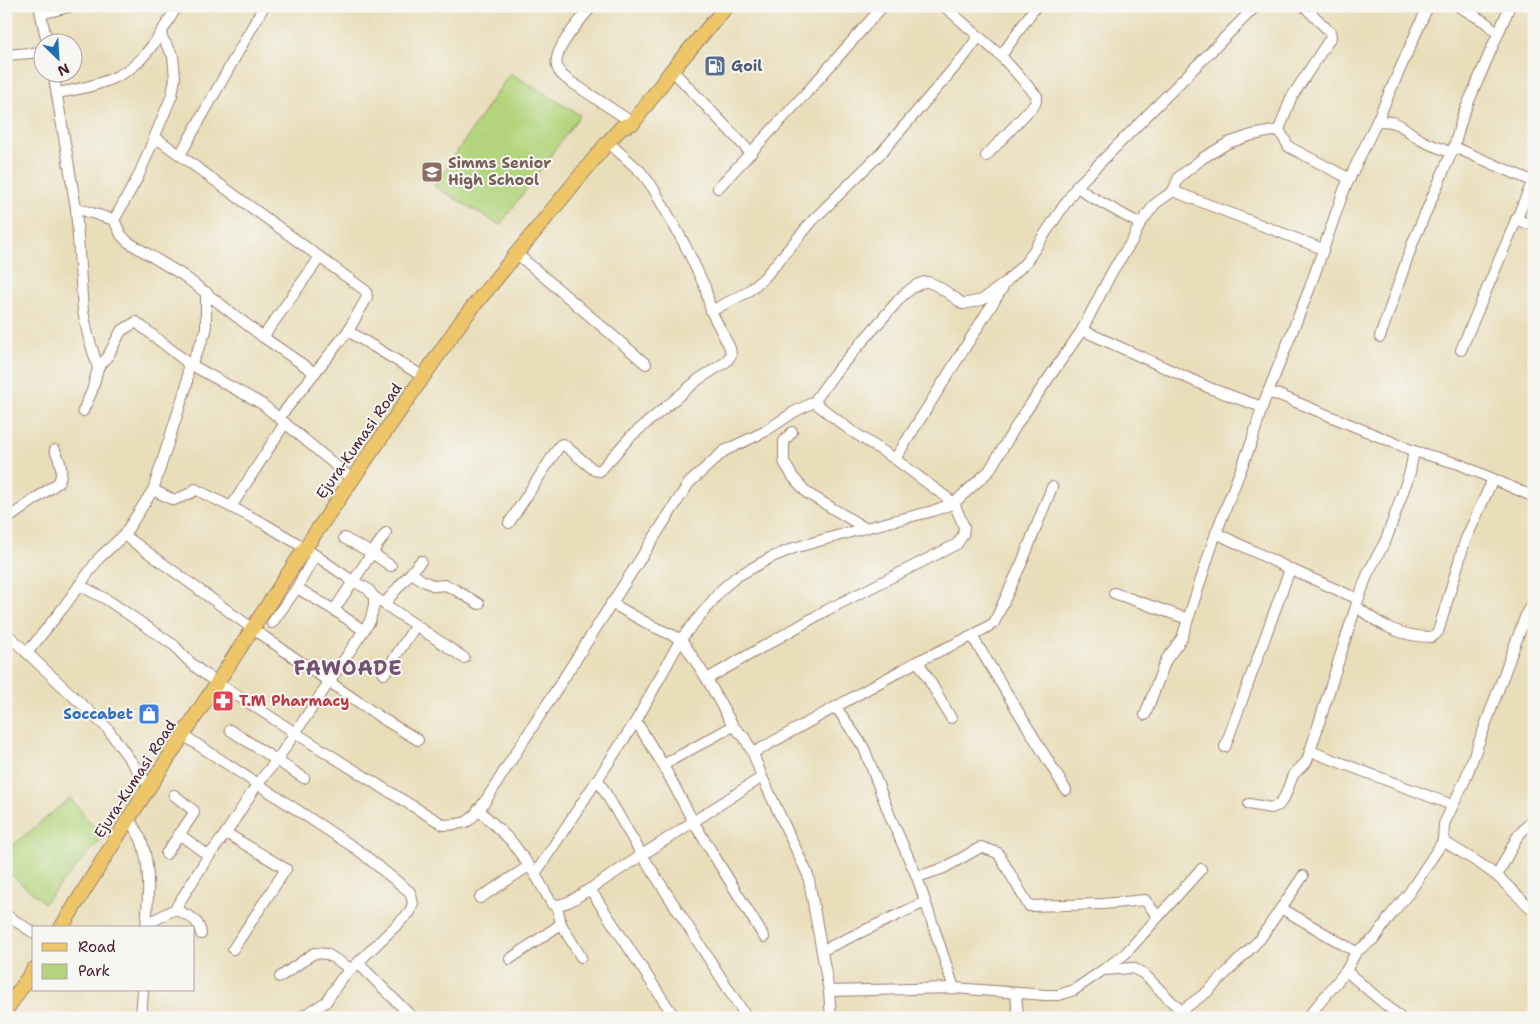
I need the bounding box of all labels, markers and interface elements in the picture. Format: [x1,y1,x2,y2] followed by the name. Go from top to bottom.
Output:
[32,32,82,82] north arrow
[703,54,727,78] fuel station icon: Goil
[731,56,763,76] place label: Goil
[55,59,72,80] text: N
[448,153,551,190] place label: Simms Senior High School
[420,160,444,184] school or university icon: Simms Senior High School
[312,379,407,503] street label: Ejura-Kumasi Road
[293,655,403,681] district label: FAWOADE
[211,689,235,713] pharmacy icon: T.M Pharmacy
[239,691,349,711] place label: T.M Pharmacy
[137,702,161,726] shop icon: Soccabet
[63,704,133,724] place label: Soccabet
[89,716,181,842] street label: Ejura-Kumasi Road
[32,926,195,992] legend
[78,937,116,957] text: Road
[78,961,110,981] text: Park

